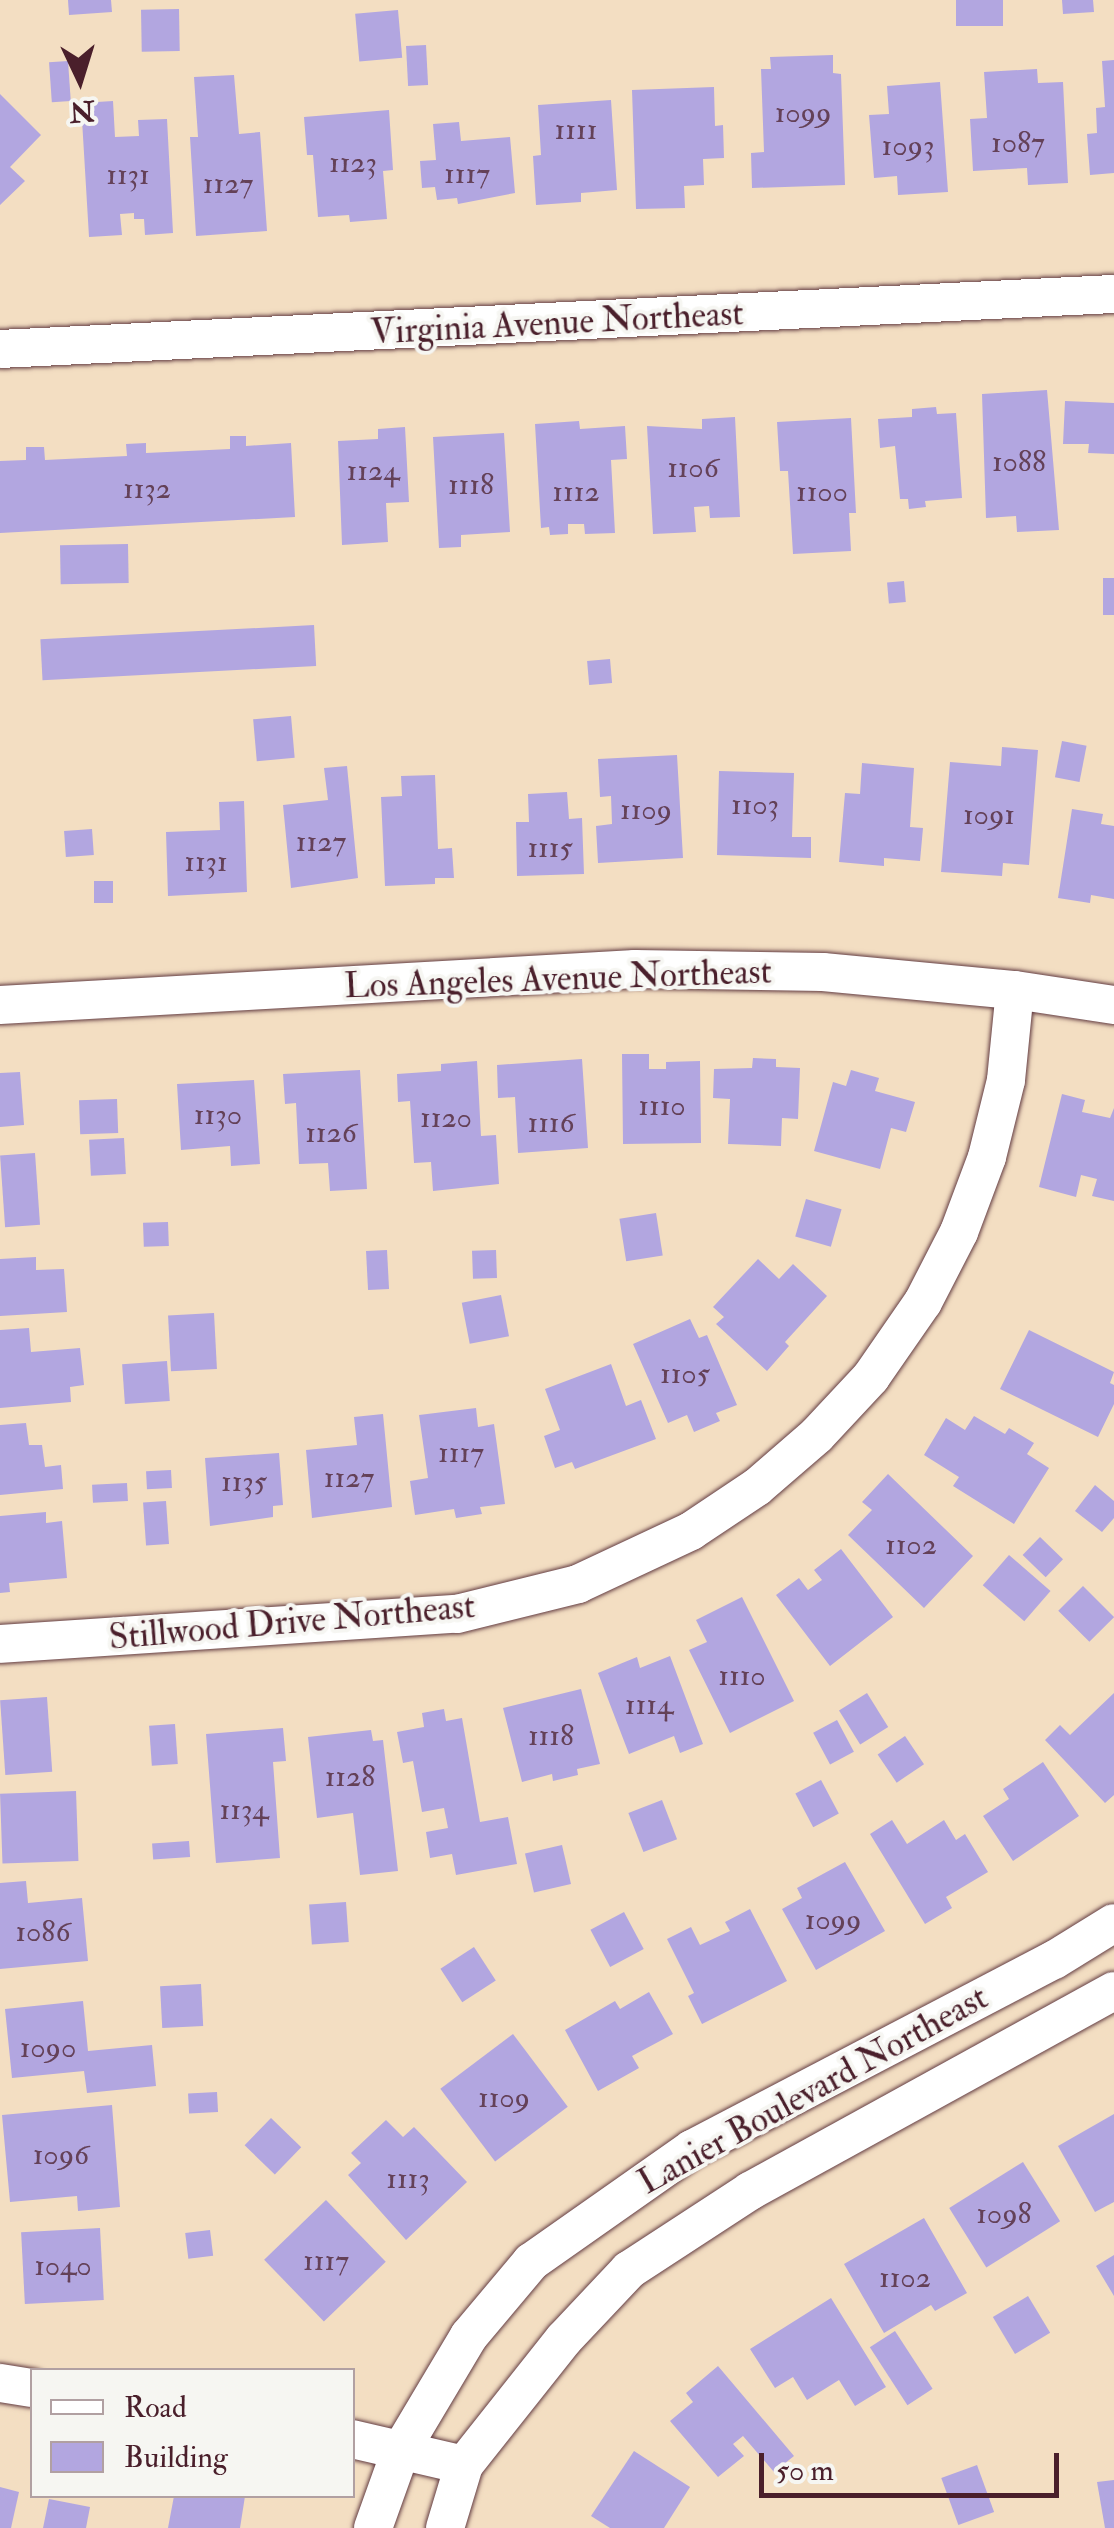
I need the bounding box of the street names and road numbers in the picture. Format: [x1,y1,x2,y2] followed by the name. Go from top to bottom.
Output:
[369,292,745,354] street label: Virginia Avenue Northeast
[343,951,773,1007] street label: Los Angeles Avenue Northeast
[107,1585,477,1659] street label: Stillwood Drive Northeast
[631,1976,995,2204] street label: Lanier Boulevard Northeast

